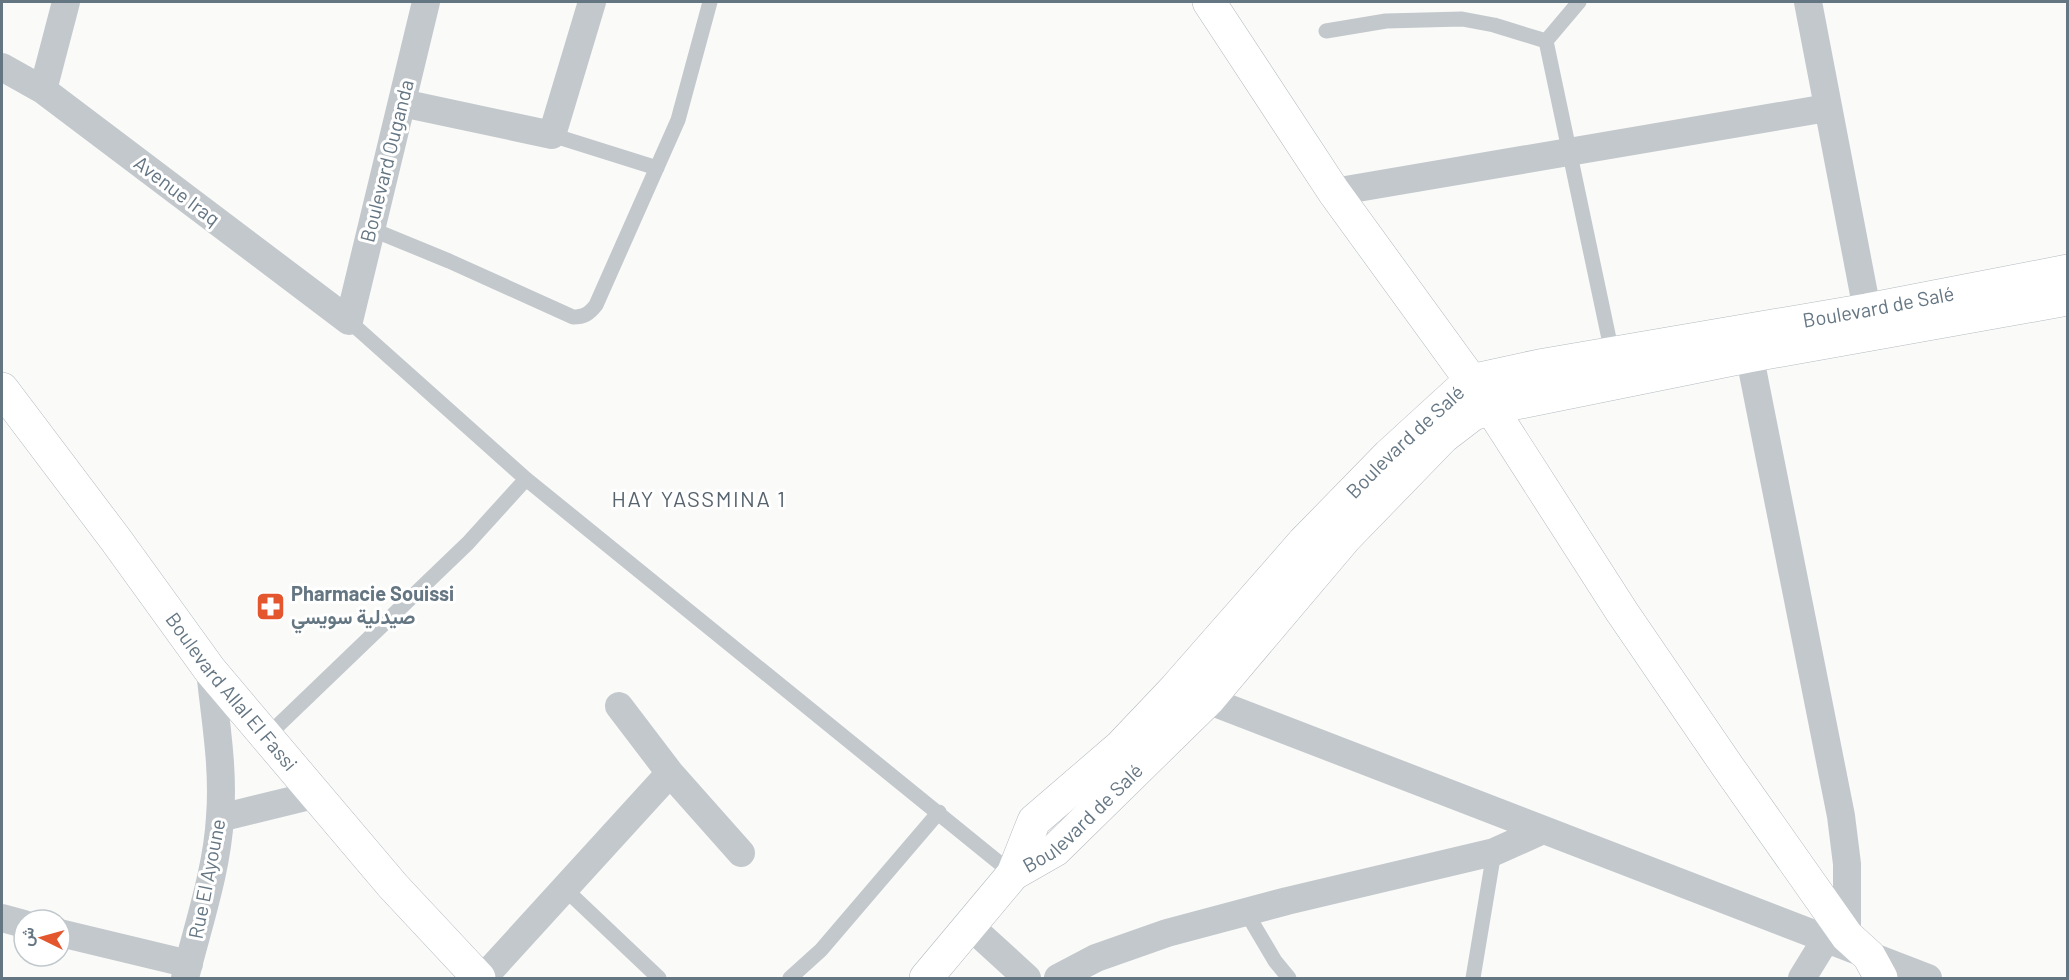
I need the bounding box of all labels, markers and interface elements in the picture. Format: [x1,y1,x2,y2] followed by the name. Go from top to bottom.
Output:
[354,77,418,244] street label: Boulevard Ouganda
[130,150,225,230] street label: Avenue Iraq
[1801,280,1956,332] street label: Boulevard de Salé
[1341,380,1468,503] street label: Boulevard de Salé
[612,485,786,511] district label: HAY YASSMINA 1
[291,581,454,634] place label: Pharmacie Souissi صيدلية سويسي
[254,590,286,622] pharmacy icon: Pharmacie Souissi صيدلية سويسي
[161,607,303,775] street label: Boulevard Allal El Fassi
[1018,758,1147,877] street label: Boulevard de Salé
[183,817,229,941] street label: Rue El Ayoune
[12,908,72,968] north arrow
[16,926,38,947] text: ش

